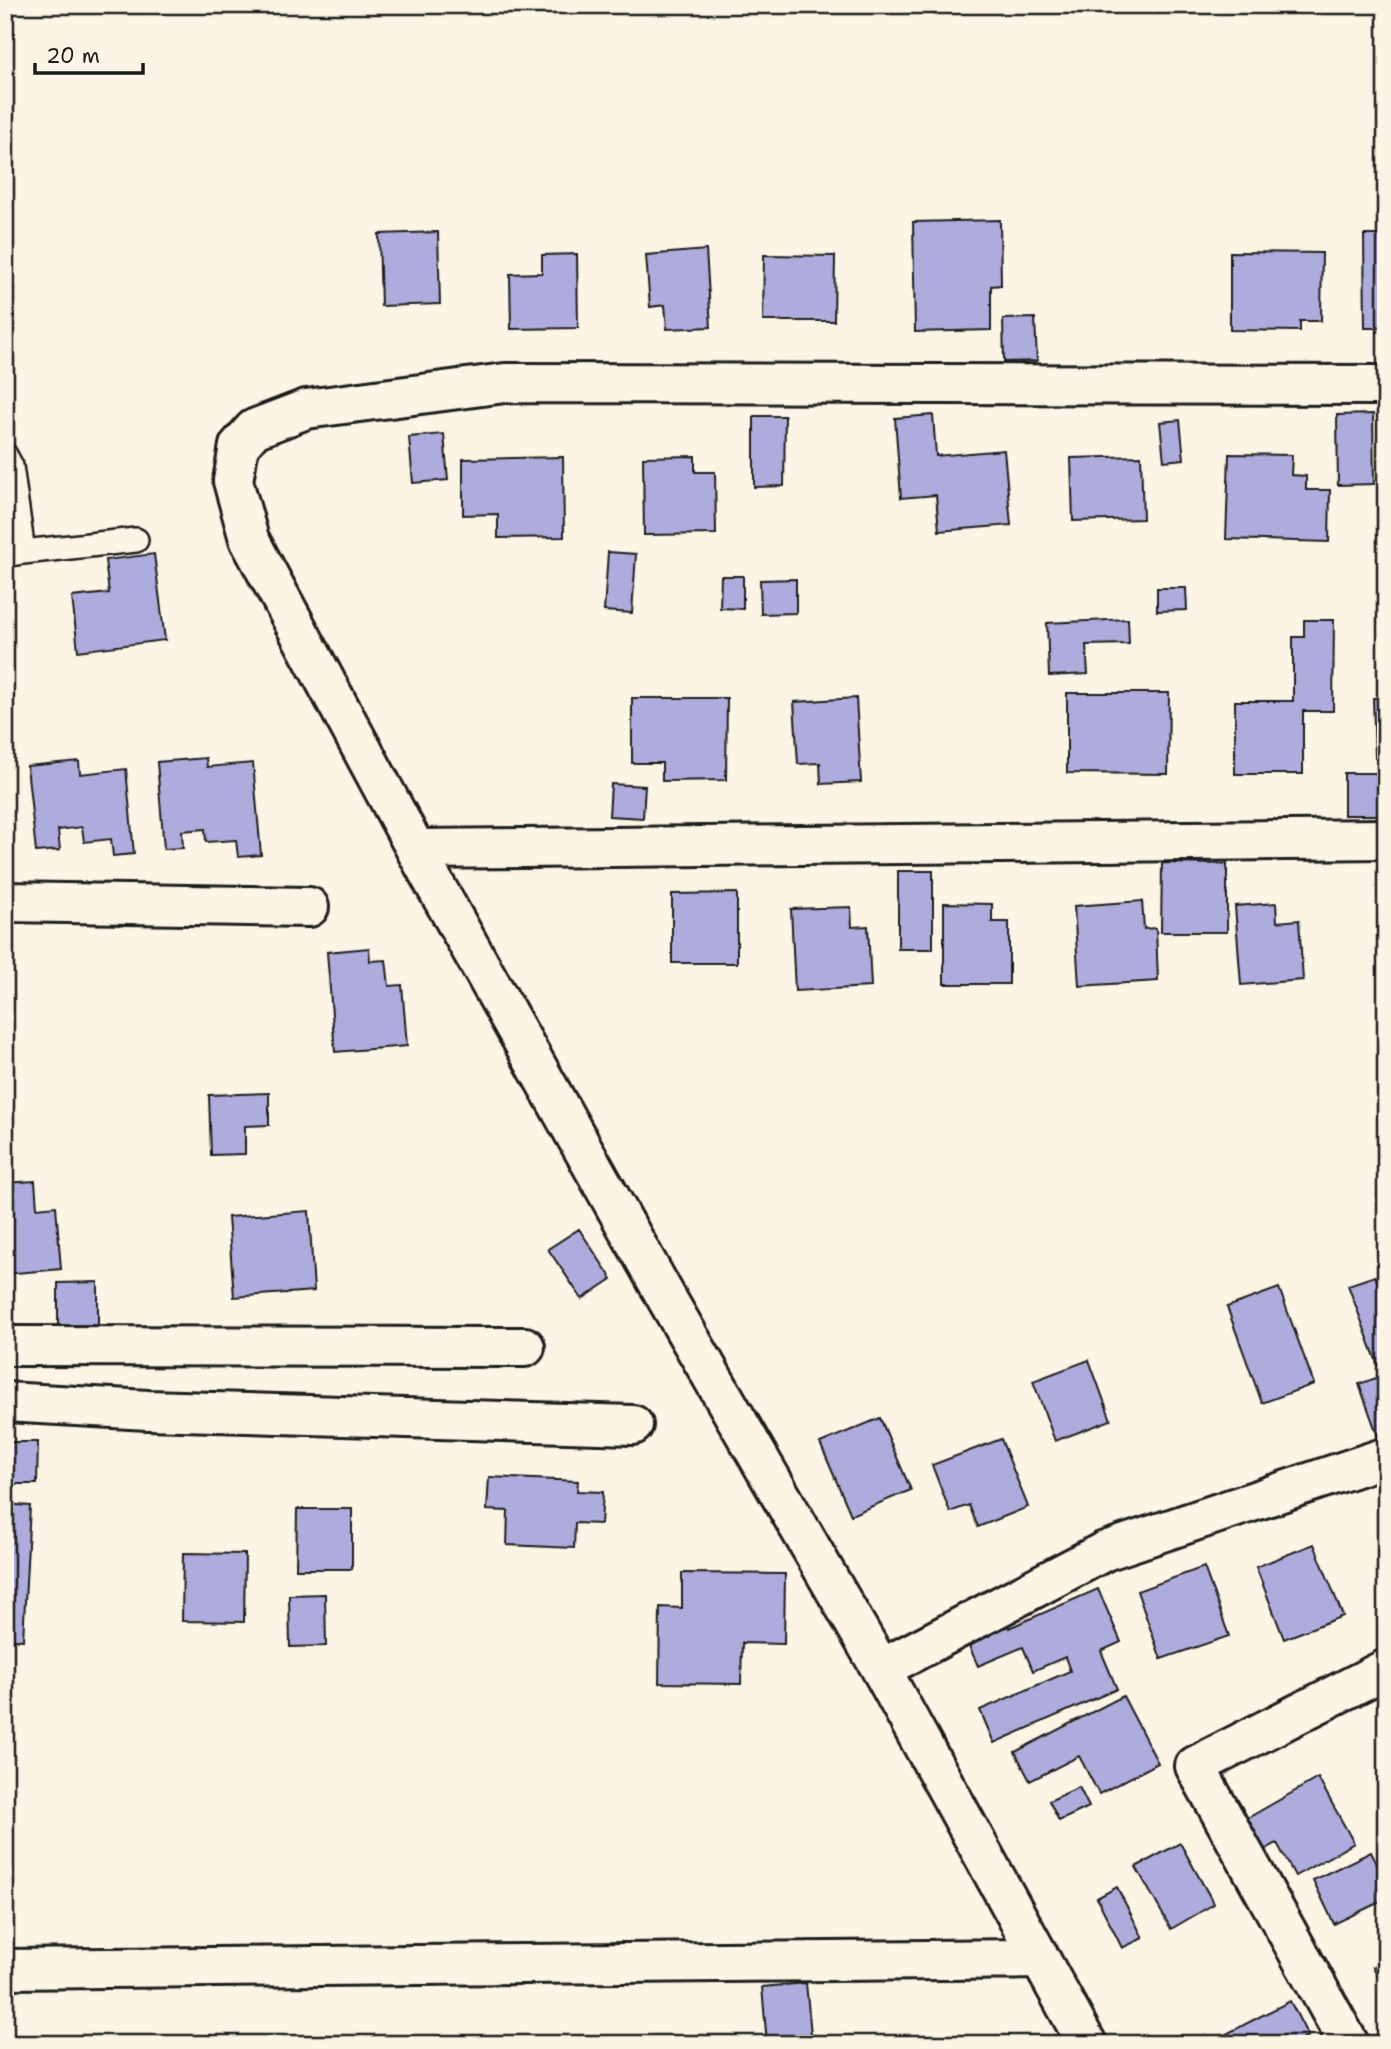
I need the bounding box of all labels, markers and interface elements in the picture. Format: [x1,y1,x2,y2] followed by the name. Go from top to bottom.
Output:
[35,32,144,76] scale bar
[46,42,100,70] text: 20 m

